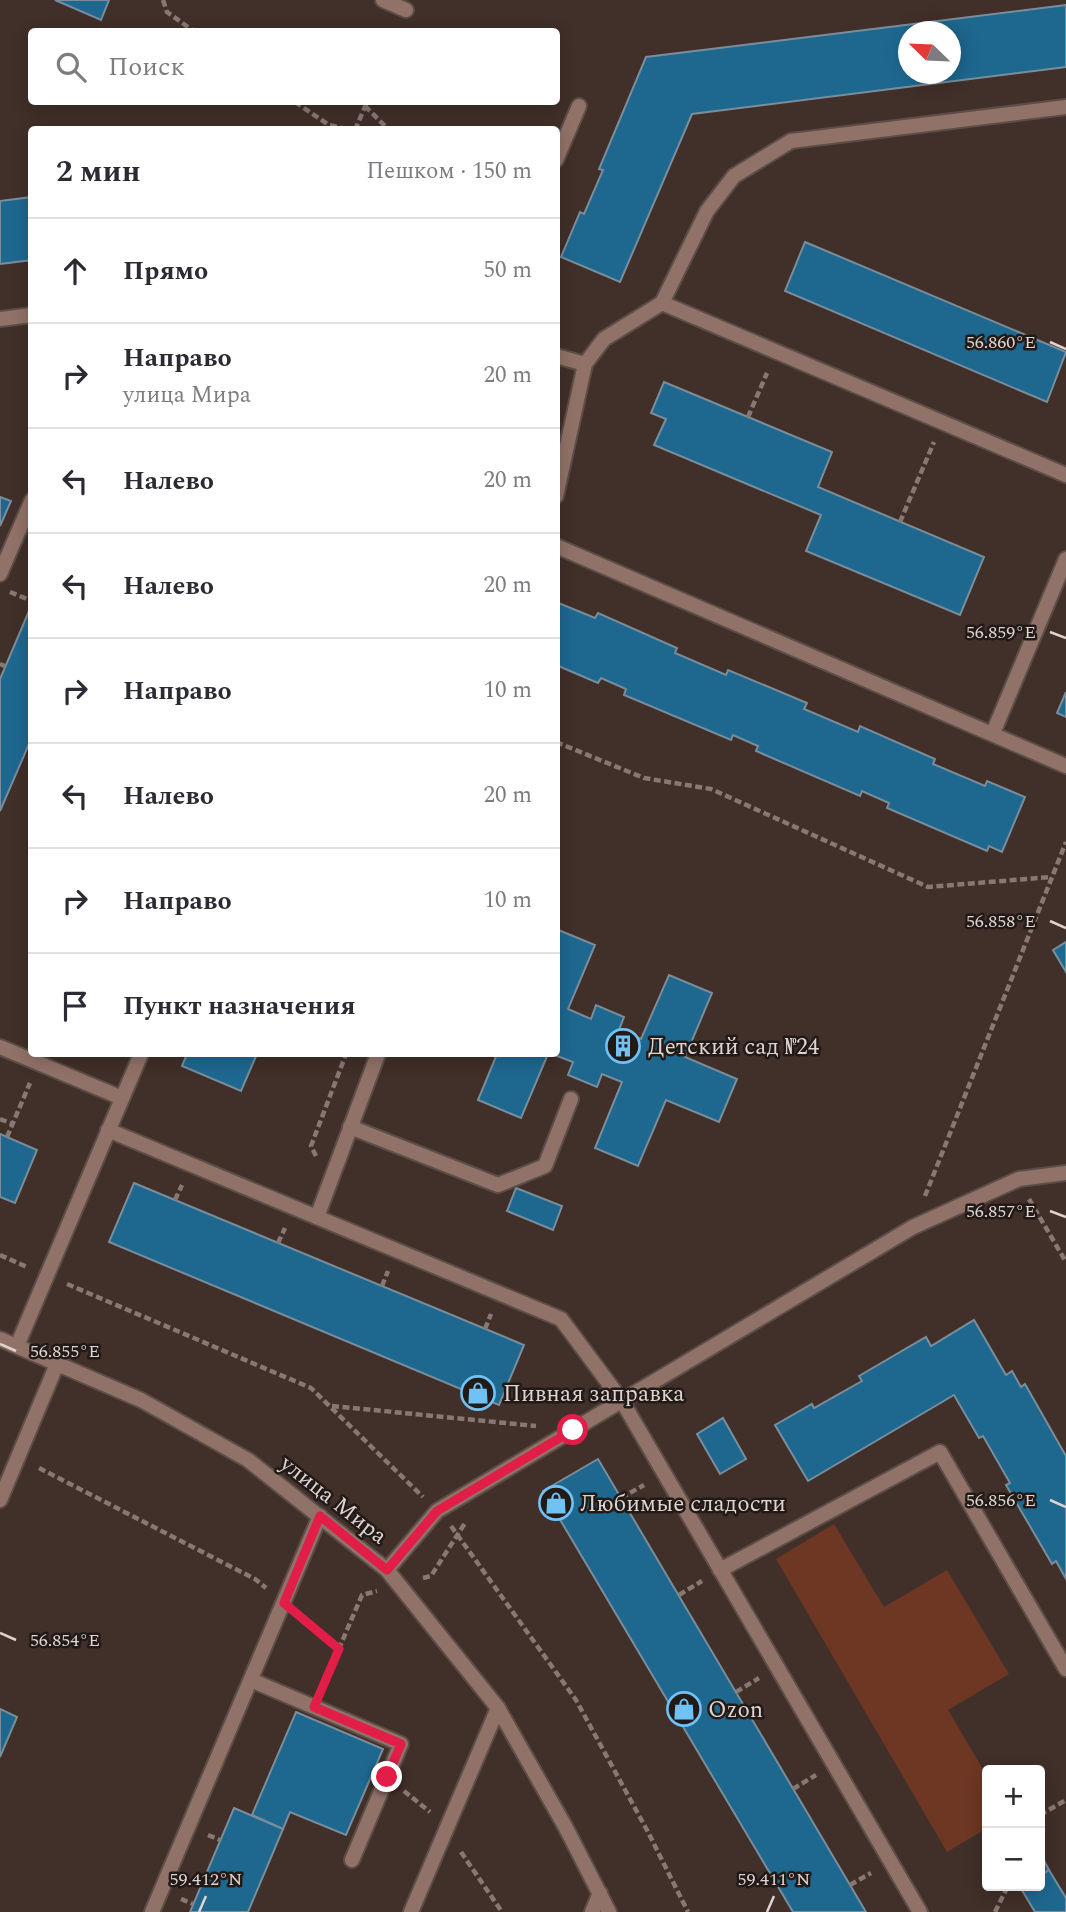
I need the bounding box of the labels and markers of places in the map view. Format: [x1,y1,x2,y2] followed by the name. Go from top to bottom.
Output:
[604,1027,642,1065] building icon: Детский сад №24
[648,1030,820,1065] place label: Детский сад №24
[459,1374,497,1412] shop icon: Пивная заправка
[503,1377,684,1412] place label: Пивная заправка
[537,1484,575,1522] shop icon: Любимые сладости
[580,1487,786,1522] place label: Любимые сладости
[665,1690,703,1728] shop icon: Ozon
[708,1693,763,1728] place label: Ozon

